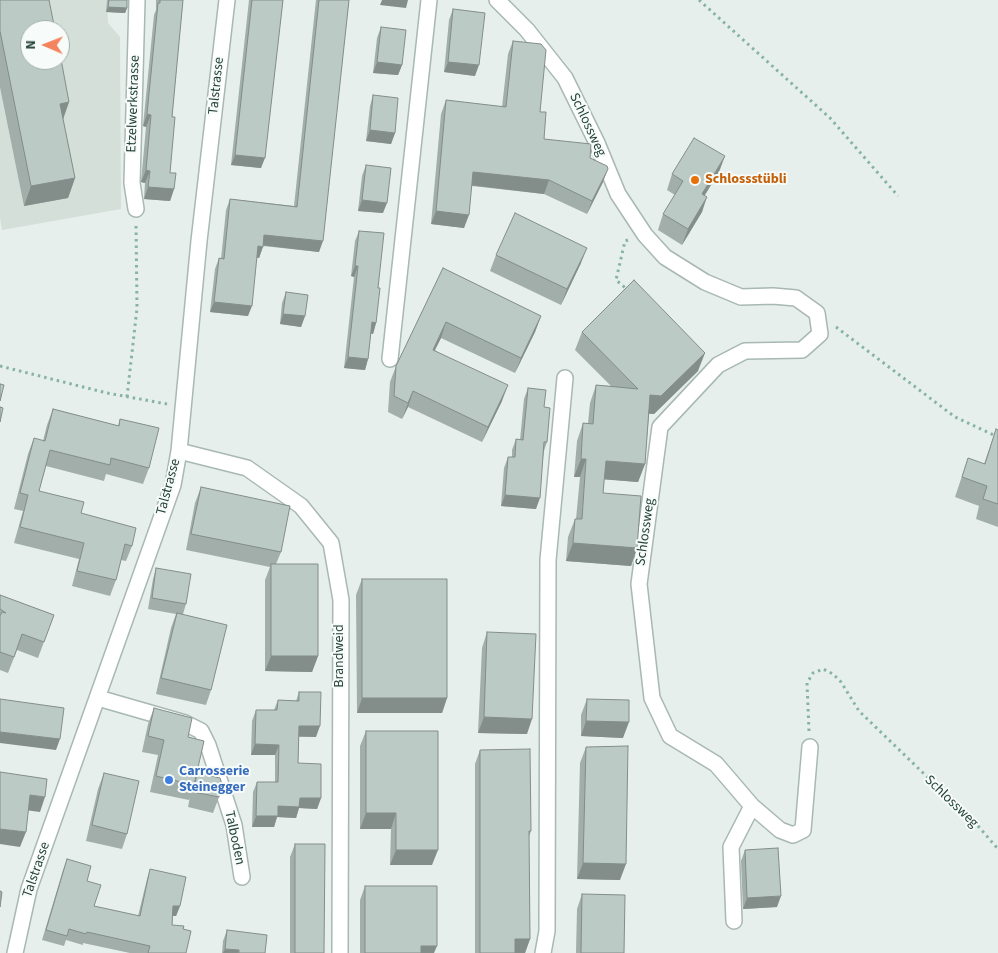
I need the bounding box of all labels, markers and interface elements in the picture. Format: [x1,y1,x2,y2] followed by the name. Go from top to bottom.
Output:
[20,20,70,70] north arrow
[21,40,41,50] text: N
[124,55,144,153] street label: Etzelwerkstrasse
[206,56,228,116] street label: Talstrasse
[565,91,609,159] street label: Schlossweg
[705,172,787,188] place label: Schlossstübli
[689,174,701,186] marker: Schlossstübli
[153,457,185,517] street label: Talstrasse
[633,497,659,567] street label: Schlossweg
[332,624,348,688] street label: Brandweid
[179,764,250,796] place label: Carrosserie Steinegger
[921,772,981,832] street label: Schlossweg
[163,774,175,786] marker: Carrosserie Steinegger
[220,809,248,867] street label: Talboden
[20,840,54,900] street label: Talstrasse

